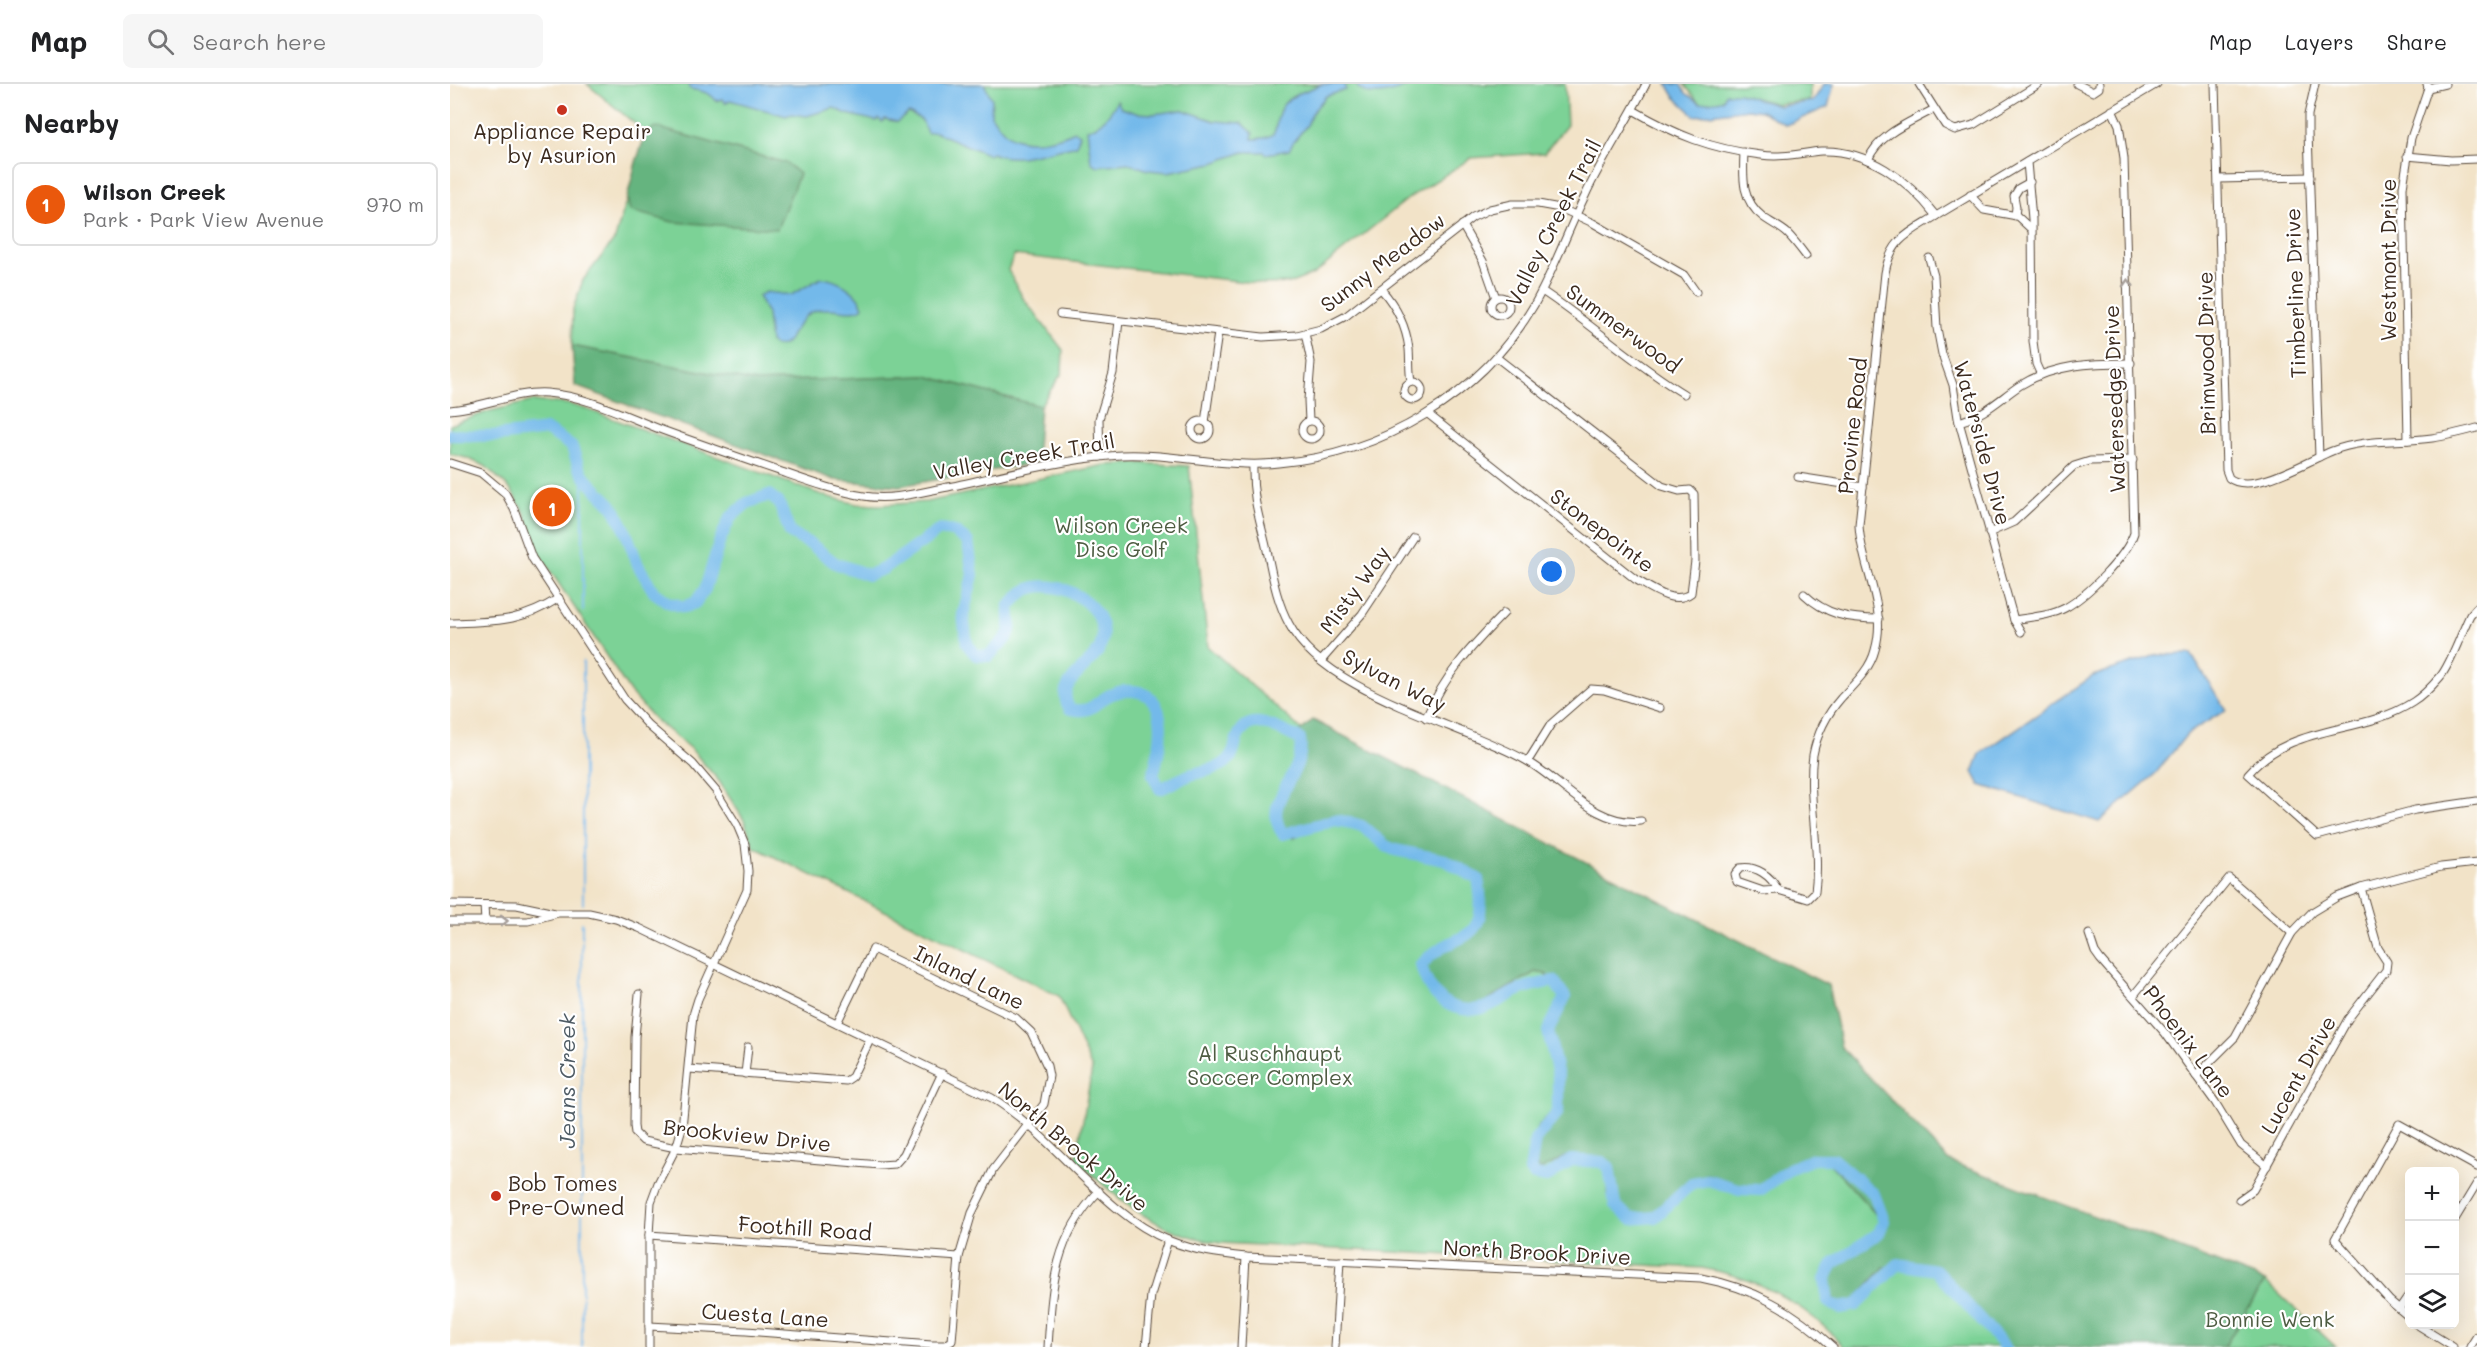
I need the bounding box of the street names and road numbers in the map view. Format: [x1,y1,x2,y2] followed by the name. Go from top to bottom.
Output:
[1499,134,1607,311] street label: Valley Creek Trail
[2374,178,2401,342] street label: Westmont Drive
[1314,206,1450,317] street label: Sunny Meadow
[2278,207,2311,379] street label: Timberline Drive
[2191,271,2220,435] street label: Brimwood Drive
[1561,277,1686,378] street label: Summerwood
[2097,305,2130,494] street label: Watersedge Drive
[1831,356,1872,495] street label: Provine Road
[1948,357,2018,528] street label: Waterside Drive
[931,426,1117,485] street label: Valley Creek Trail
[1545,482,1660,578] street label: Stonepointe
[1313,540,1395,639] street label: Misty Way
[1338,642,1451,717] street label: Sylvan Way
[910,938,1029,1015] street label: Inland Lane
[2138,979,2240,1103] street label: Phoenix Lane
[2254,1010,2341,1138] street label: Lucent Drive
[993,1075,1155,1217] street label: North Brook Drive
[662,1112,832,1157] street label: Brookview Drive
[737,1209,873,1246] street label: Foothill Road
[1442,1233,1632,1270] street label: North Brook Drive
[701,1297,830,1332] street label: Cuesta Lane

